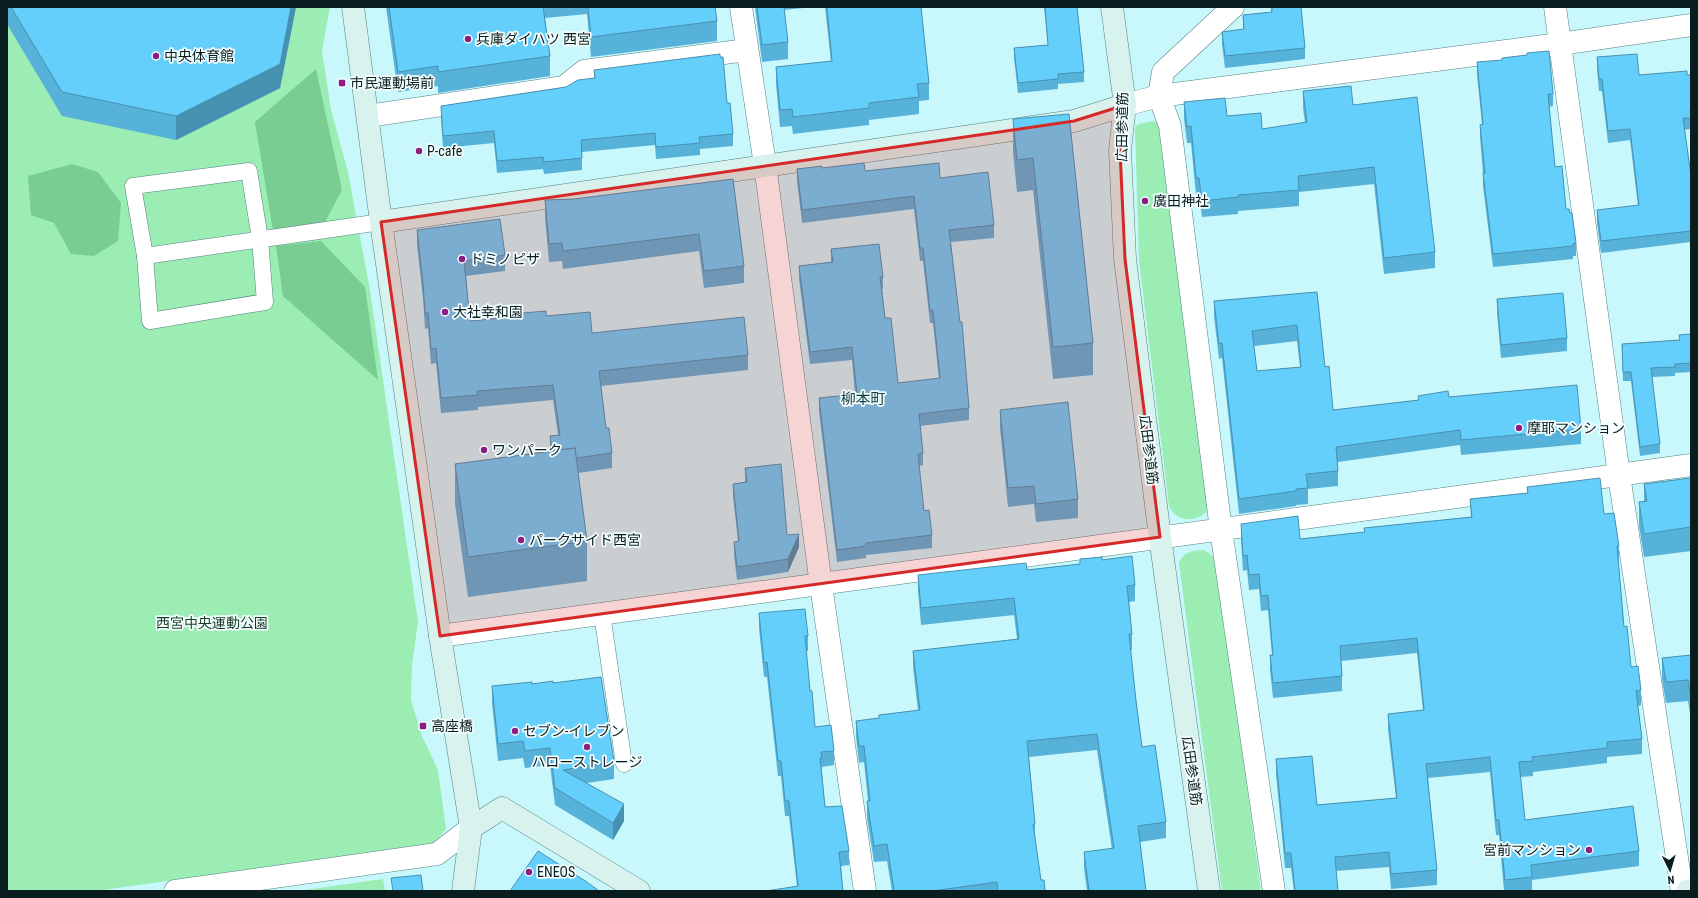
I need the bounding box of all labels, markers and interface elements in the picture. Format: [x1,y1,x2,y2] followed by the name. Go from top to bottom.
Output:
[476,31,591,47] place label: 兵庫ダイハツ 西宮
[463,34,473,44] marker: 兵庫ダイハツ 西宮
[164,48,234,64] place label: 中央体育館
[151,51,161,61] marker: 中央体育館
[350,75,434,91] place label: 市民運動場前
[337,78,347,88] marker: 市民運動場前
[1113,92,1131,162] street label: 広田参道筋
[427,143,463,159] place label: P-cafe
[414,146,424,156] marker: P-cafe
[1153,193,1209,209] place label: 廣田神社
[1140,196,1150,206] marker: 廣田神社
[470,251,540,267] place label: ドミノピザ
[457,254,467,264] marker: ドミノピザ
[453,304,523,320] place label: 大社幸和園
[440,307,450,317] marker: 大社幸和園
[840,390,886,408] district label: 柳本町
[1137,414,1161,486] street label: 広田参道筋
[1527,420,1625,436] place label: 摩耶マンション
[1514,423,1524,433] marker: 摩耶マンション
[492,442,562,458] place label: ワンパーク
[479,445,489,455] marker: ワンパーク
[529,532,641,548] place label: パークサイド西宮
[516,535,526,545] marker: パークサイド西宮
[156,615,268,631] park label: 西宮中央運動公園
[431,718,473,734] place label: 高座橋
[418,721,428,731] marker: 高座橋
[523,723,624,739] place label: セブン-イレブン
[510,726,520,736] marker: セブン-イレブン
[1179,735,1205,807] street label: 広田参道筋
[582,742,592,752] marker: ハローストレージ
[531,754,643,770] place label: ハローストレージ
[1483,842,1581,858] place label: 宮前マンション
[1584,845,1594,855] marker: 宮前マンション
[1650,850,1690,890] north arrow
[537,864,575,880] place label: ENEOS
[524,867,534,877] marker: ENEOS
[1667,873,1675,886] text: N

